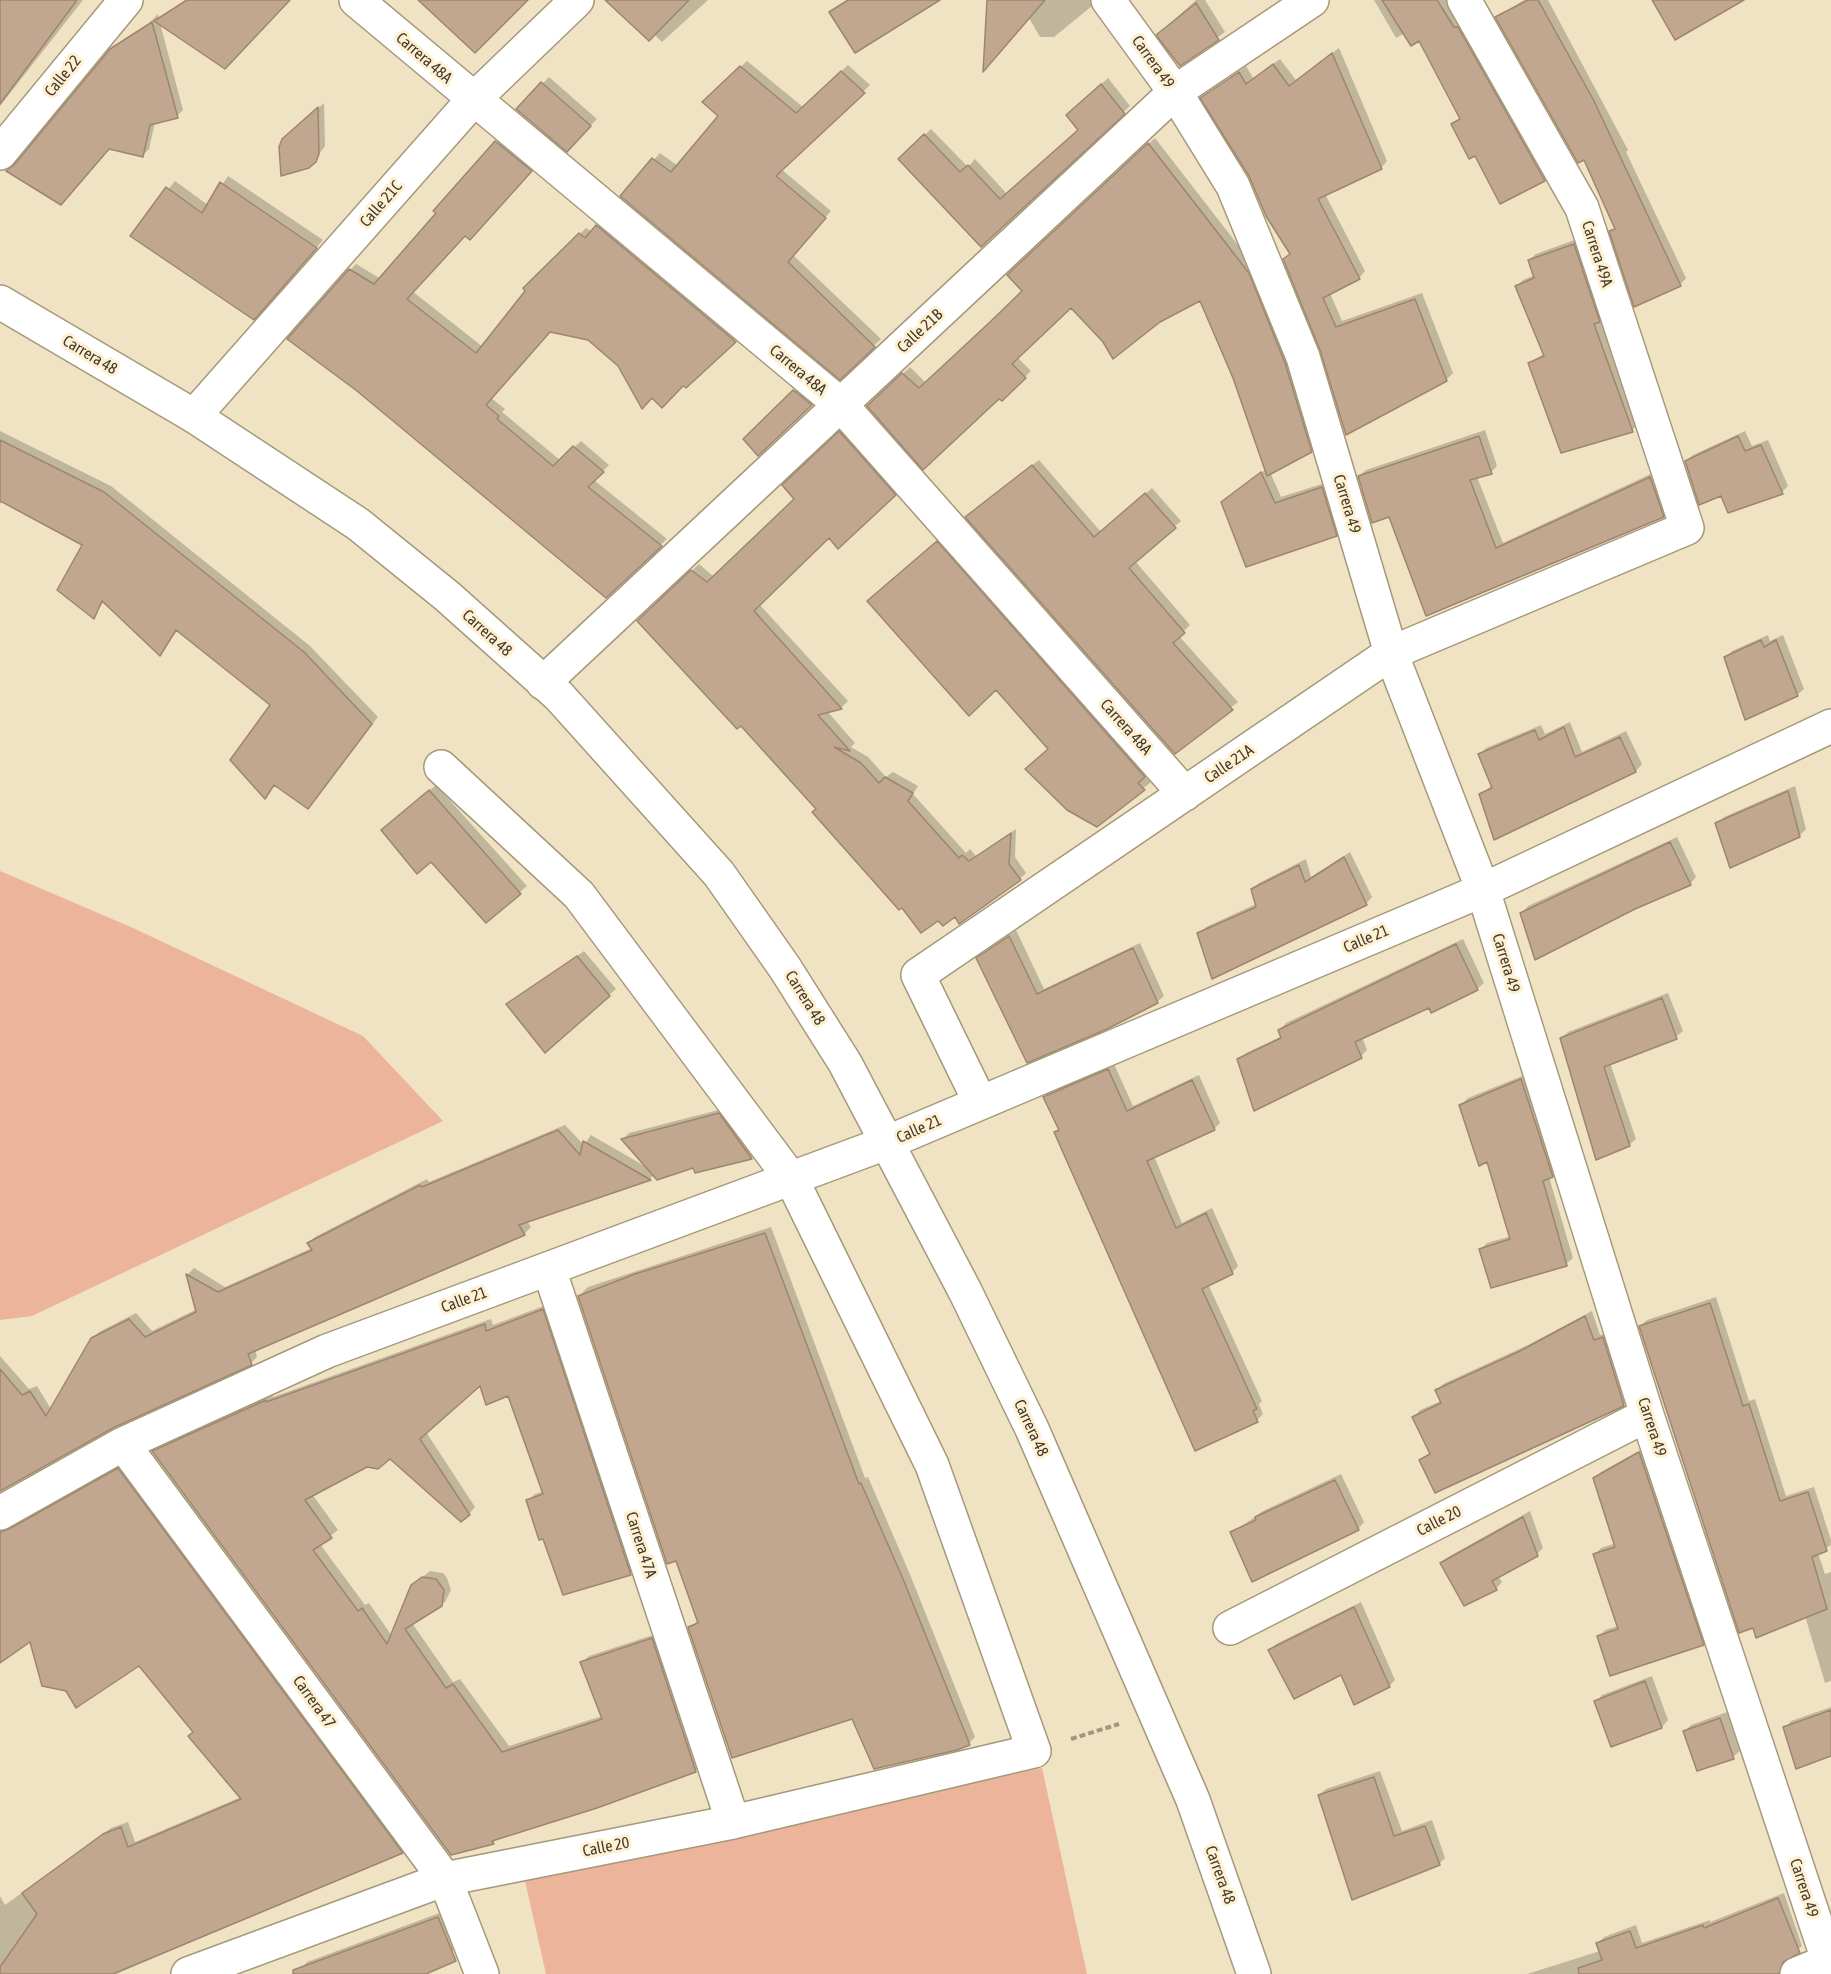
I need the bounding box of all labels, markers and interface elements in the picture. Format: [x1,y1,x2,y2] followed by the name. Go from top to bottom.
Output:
[392,28,456,88] street label: Carrera 48A
[1127,32,1179,92] street label: Carrera 49
[41,52,85,100] street label: Calle 22
[356,177,406,231] street label: Calle 21C
[1577,219,1617,289] street label: Carrera 49A
[893,305,947,357] street label: Calle 21B
[59,331,121,379] street label: Carrera 48
[766,341,830,399] street label: Carrera 48A
[1329,472,1365,536] street label: Carrera 49
[458,606,516,660] street label: Carrera 48
[1096,695,1156,759] street label: Carrera 48A
[1201,741,1257,787] street label: Calle 21A
[1340,921,1392,957] street label: Calle 21
[1488,931,1524,995] street label: Carrera 49
[781,967,829,1029] street label: Carrera 48
[893,1111,945,1147] street label: Calle 21
[438,1283,490,1317] street label: Calle 21
[1634,1395,1670,1459] street label: Carrera 49
[1010,1397,1052,1459] street label: Carrera 48
[1413,1502,1465,1540] street label: Calle 20
[621,1510,661,1580] street label: Carrera 47A
[288,1672,340,1732] street label: Carrera 47
[581,1833,631,1861] street label: Calle 20
[1201,1843,1239,1907] street label: Carrera 48
[1786,1856,1822,1920] street label: Carrera 49

